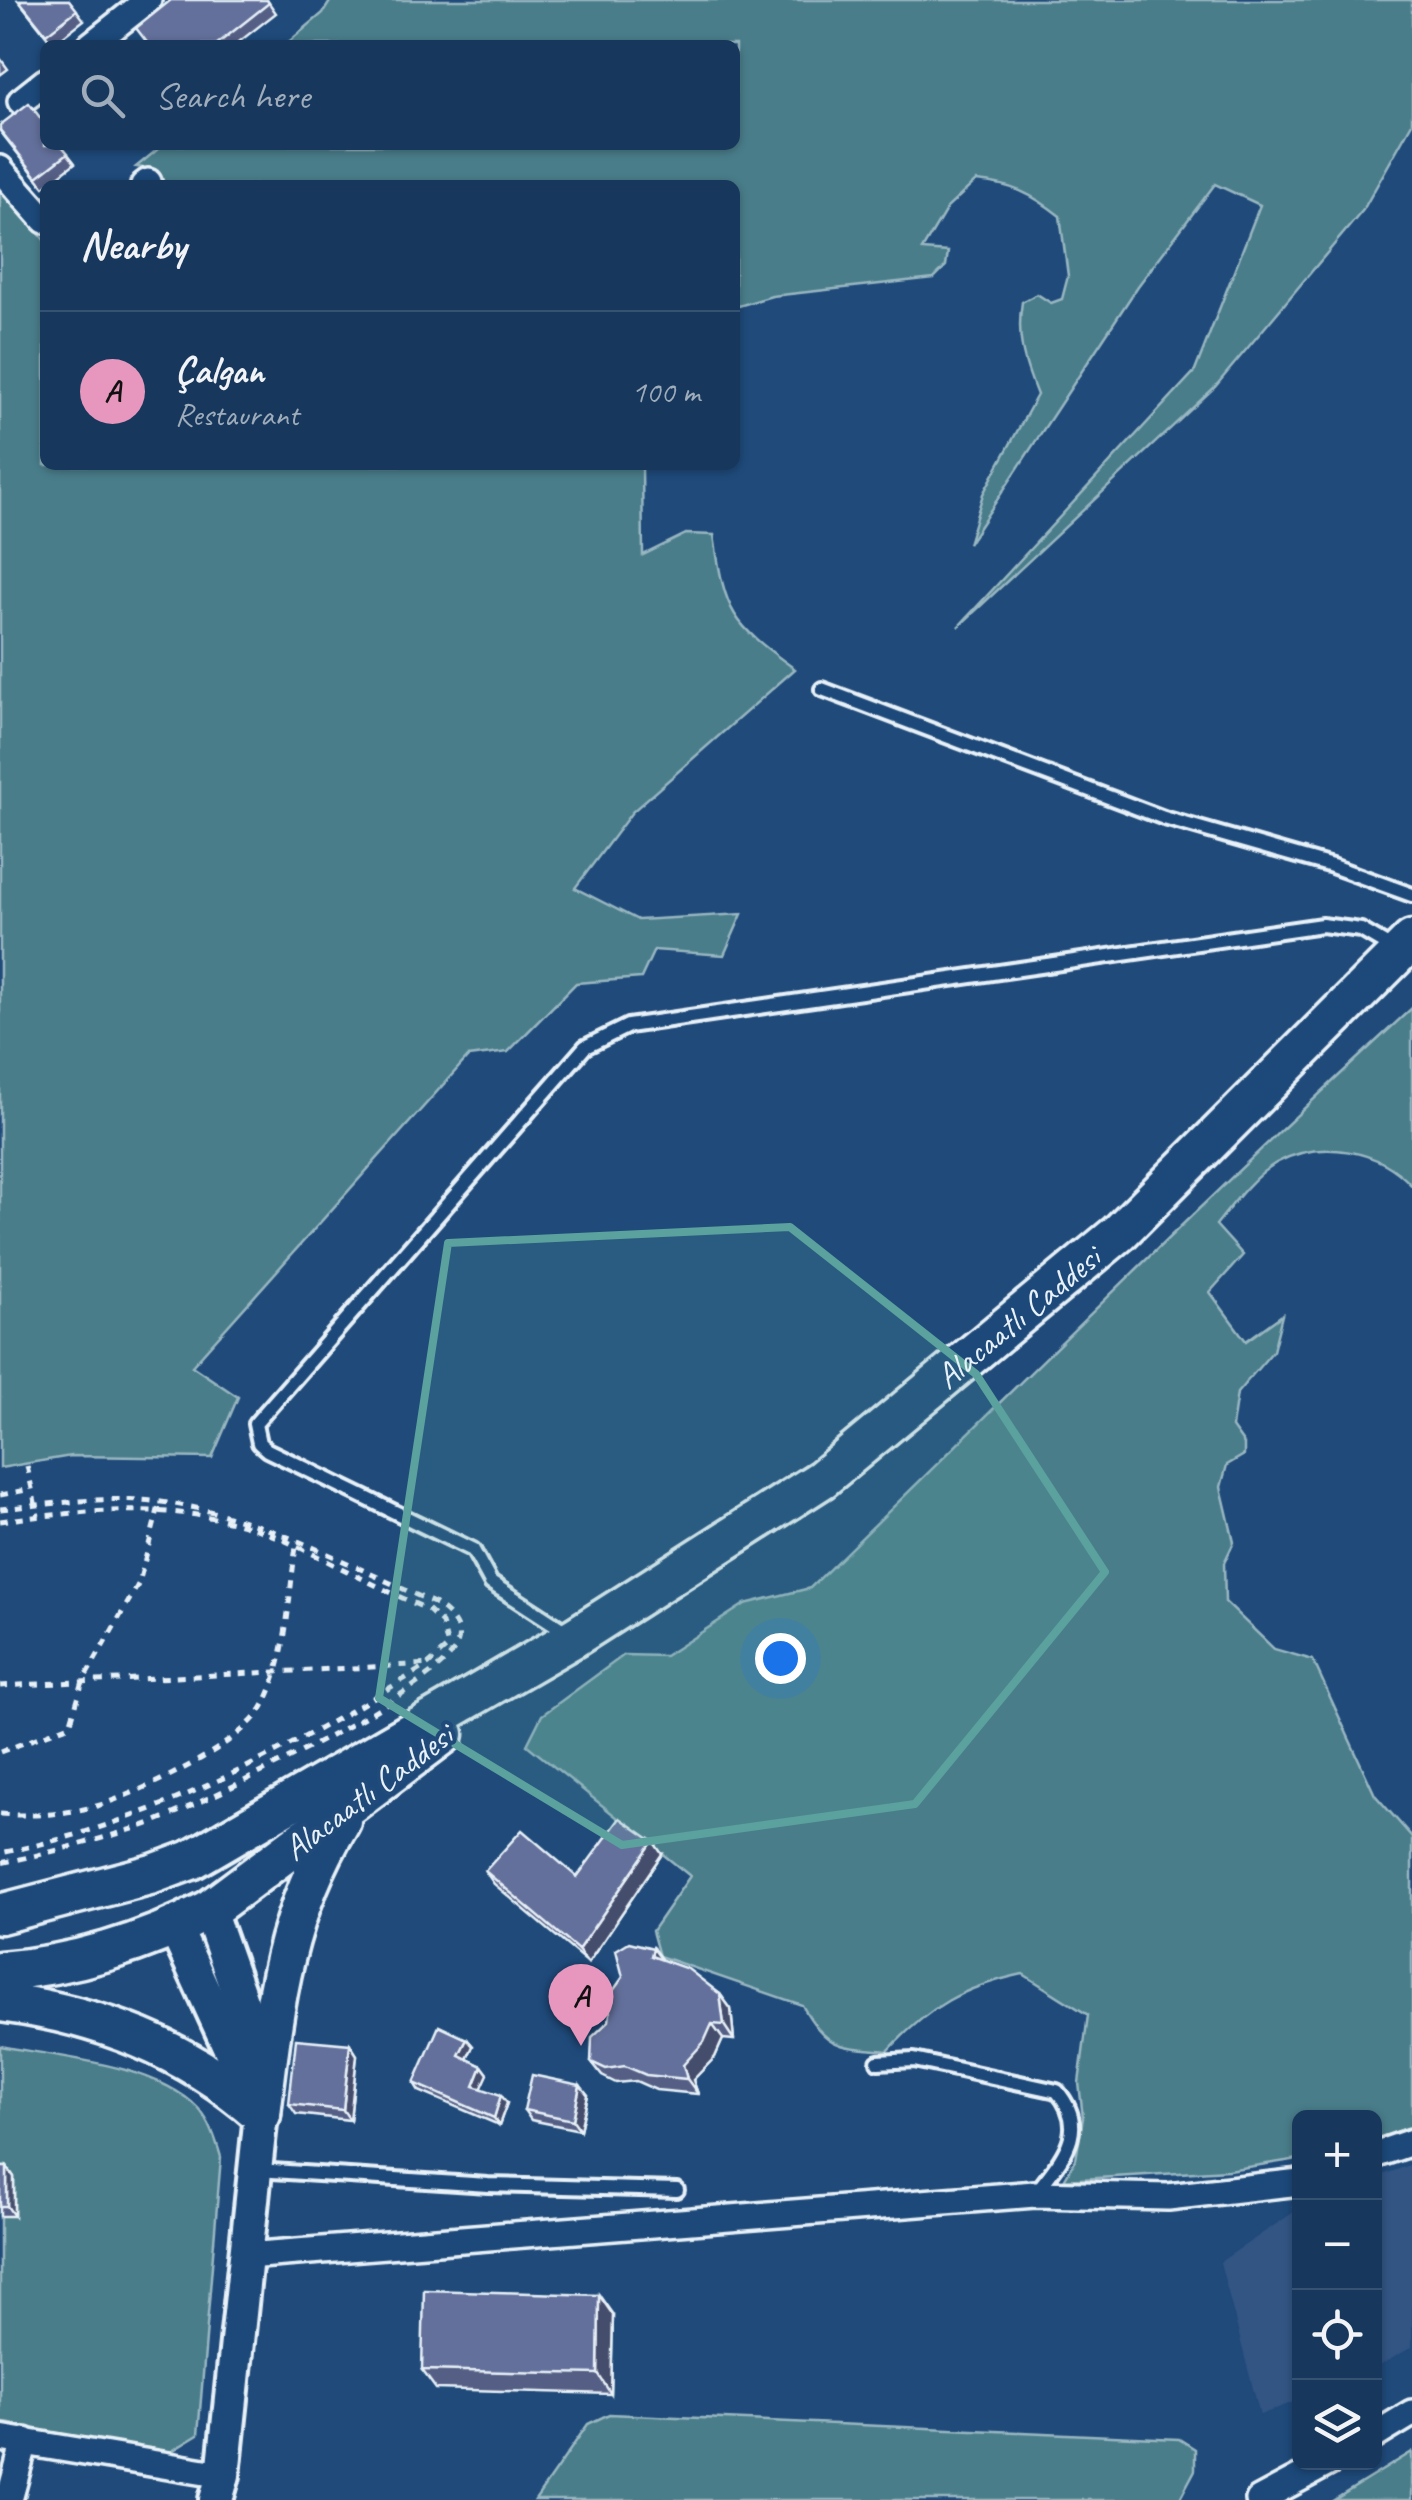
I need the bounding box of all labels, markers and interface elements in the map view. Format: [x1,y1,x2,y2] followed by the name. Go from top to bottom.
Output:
[40,40,740,150] search box
[75,68,130,123] icon: search
[155,72,310,119] text: Search here
[80,219,186,272] text: Nearby
[175,347,264,394] text: Çalgan
[104,371,121,412] text: A
[631,371,700,412] text: 100 m
[175,394,299,435] text: Restaurant
[926,1233,1113,1398] street label: Alacaatlı Caddesi
[755,1633,806,1684] your location
[274,1711,465,1870] street label: Alacaatlı Caddesi
[548,1964,614,2046] pin: A
[1292,2110,1382,2470] map controls
[1292,2110,1382,2200] button: +
[1292,2200,1382,2290] button: −
[1292,2290,1382,2380] button: locate
[1292,2380,1382,2470] button: layers

